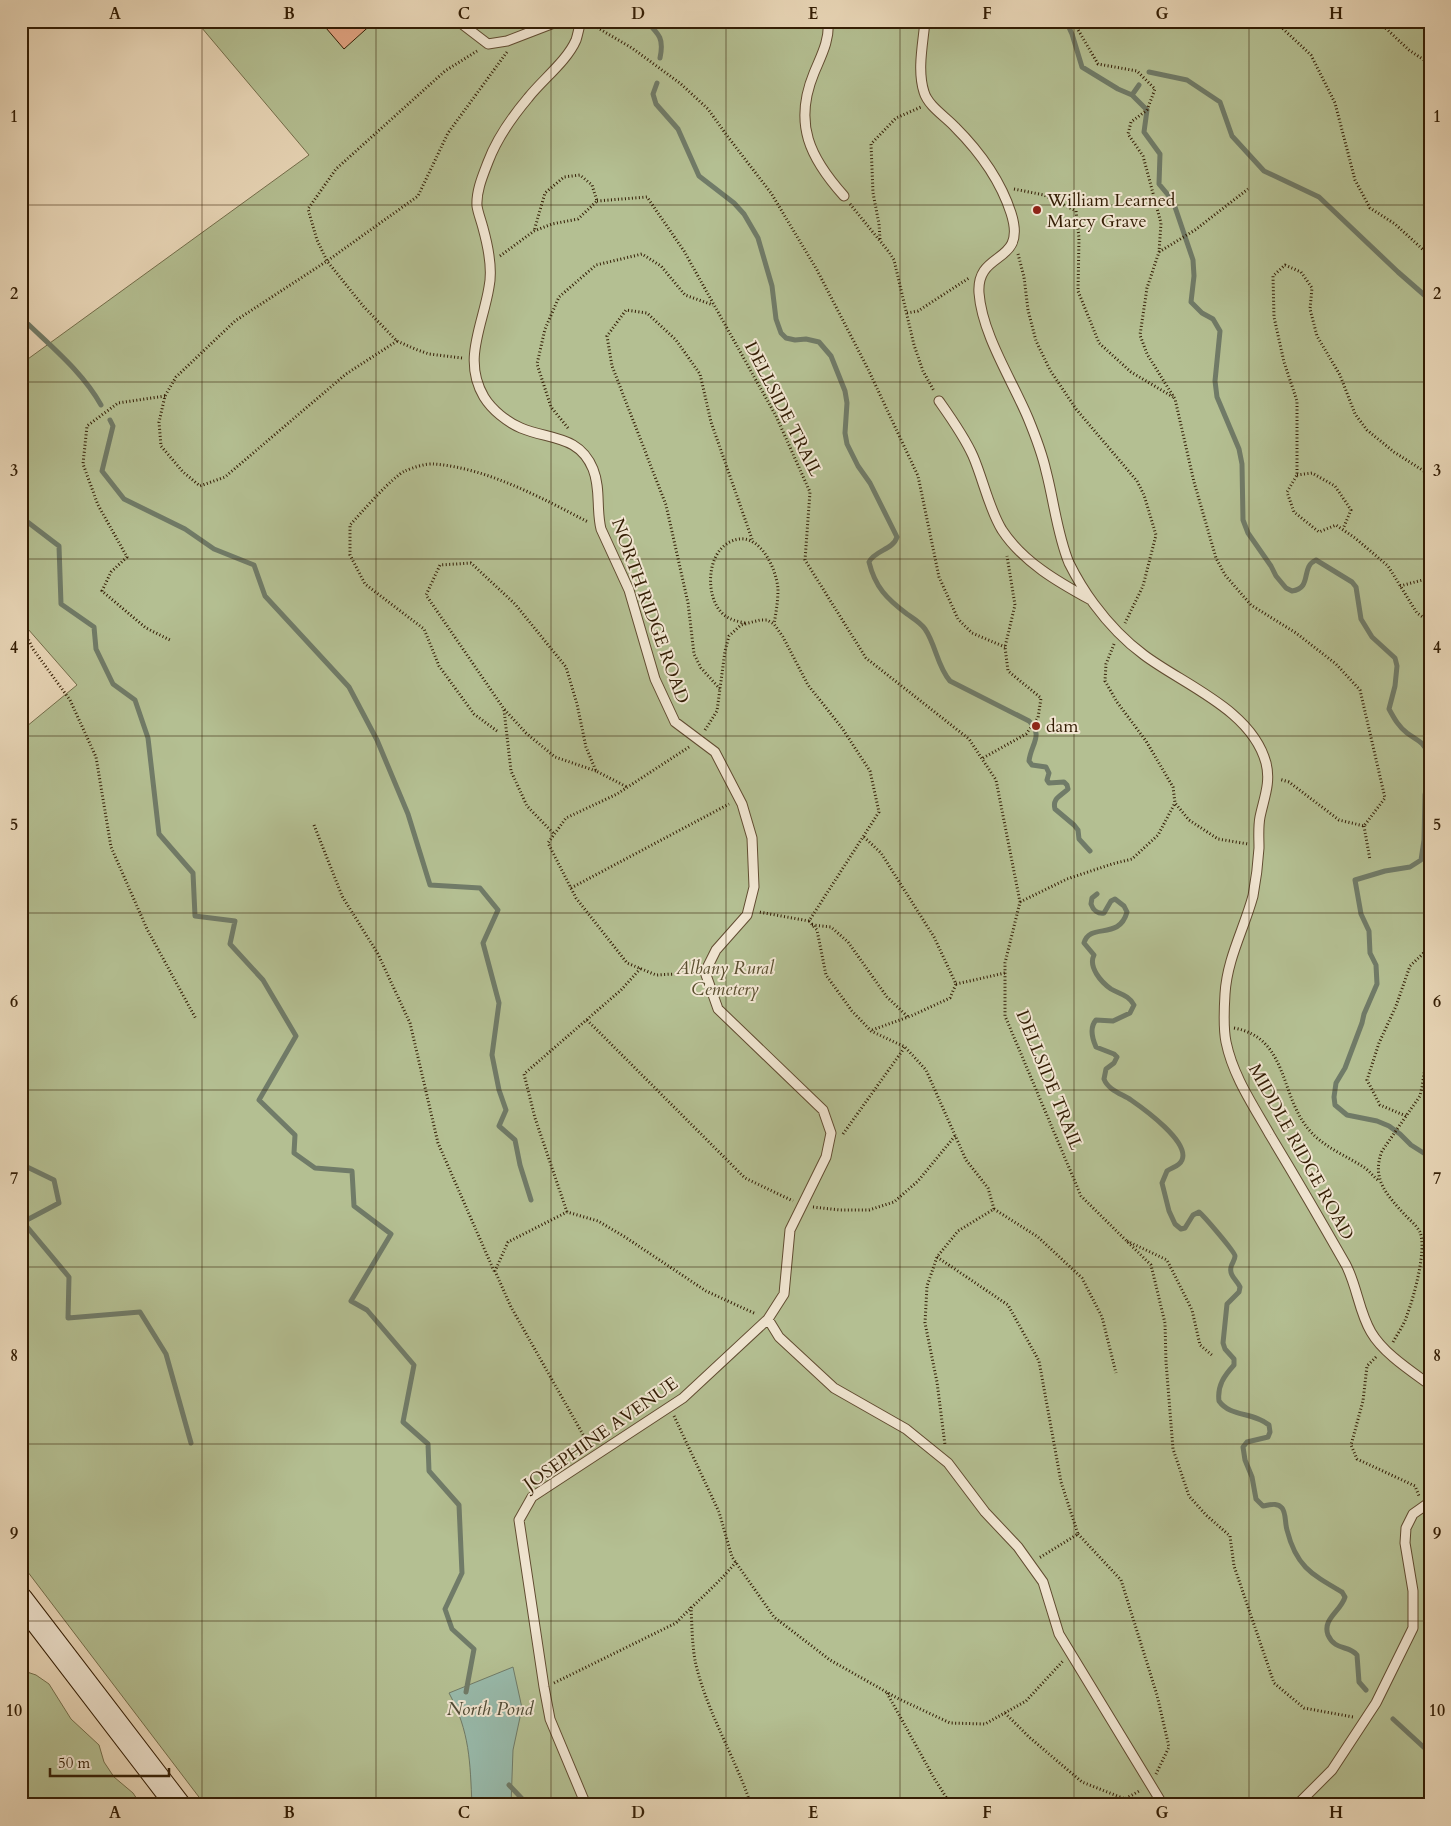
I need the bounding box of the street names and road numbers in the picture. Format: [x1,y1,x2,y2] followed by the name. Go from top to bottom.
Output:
[738,337,828,481] street label: DELLSIDE TRAIL
[605,515,695,707] street label: NORTH RIDGE ROAD
[1010,1006,1088,1154] street label: DELLSIDE TRAIL
[1242,1059,1360,1245] street label: MIDDLE RIDGE ROAD
[516,1371,683,1499] street label: JOSEPHINE AVENUE

